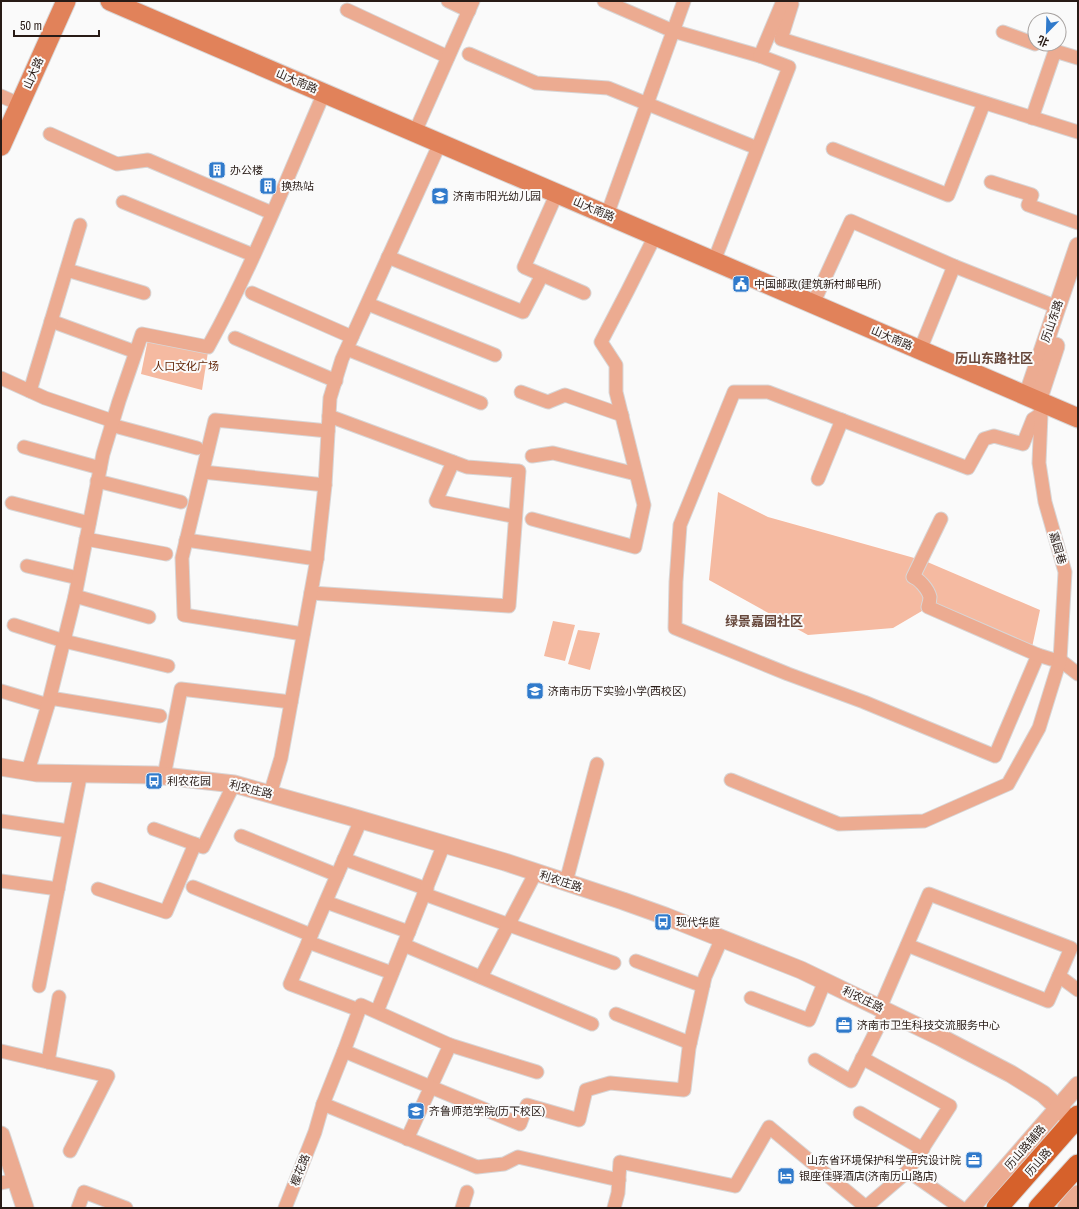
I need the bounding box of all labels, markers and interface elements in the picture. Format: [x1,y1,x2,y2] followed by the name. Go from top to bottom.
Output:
[14,12,99,38] scale bar
[1027,12,1067,52] north arrow
[20,18,42,34] text: 50 m
[1035,33,1051,50] text: 北
[20,55,46,91] street label: 山大路
[274,66,320,96] street label: 山大南路
[207,160,227,180] building icon: 办公楼
[230,163,263,177] place label: 办公楼
[258,176,278,196] building icon: 换热站
[281,179,314,193] place label: 换热站
[430,186,450,206] school or university icon: 济南市阳光幼儿园
[453,189,541,203] place label: 济南市阳光幼儿园
[571,194,617,224] street label: 山大南路
[731,274,751,294] public building icon: 中国邮政(建筑新村邮电所)
[754,277,881,291] place label: 中国邮政(建筑新村邮电所)
[1038,298,1066,344] street label: 历山东路
[869,323,915,353] street label: 山大南路
[955,350,1033,367] district label: 历山东路社区
[153,359,219,373] park label: 人口文化广场
[1047,530,1069,566] street label: 嘉园巷
[725,613,803,630] district label: 绿景嘉园社区
[525,681,545,701] school or university icon: 济南市历下实验小学(西校区)
[548,684,686,698] place label: 济南市历下实验小学(西校区)
[144,771,164,791] bus stop icon: 利农花园
[167,774,211,788] place label: 利农花园
[228,777,274,801] street label: 利农庄路
[538,868,584,894] street label: 利农庄路
[653,912,673,932] bus stop icon: 现代华庭
[676,915,720,929] place label: 现代华庭
[840,983,886,1015] street label: 利农庄路
[834,1015,854,1035] office icon: 济南市卫生科技交流服务中心
[857,1018,1000,1032] place label: 济南市卫生科技交流服务中心
[406,1101,426,1121] school or university icon: 齐鲁师范学院(历下校区)
[429,1104,545,1118] place label: 齐鲁师范学院(历下校区)
[1002,1122,1048,1172] street label: 历山路辅路
[1022,1145,1054,1179] street label: 历山路
[964,1150,984,1170] office icon: 山东省环境保护科学研究设计院
[288,1152,312,1188] street label: 樱花路
[807,1153,961,1167] place label: 山东省环境保护科学研究设计院
[776,1166,796,1186] hotel icon: 银座佳驿酒店(济南历山路店)
[799,1169,937,1183] place label: 银座佳驿酒店(济南历山路店)

